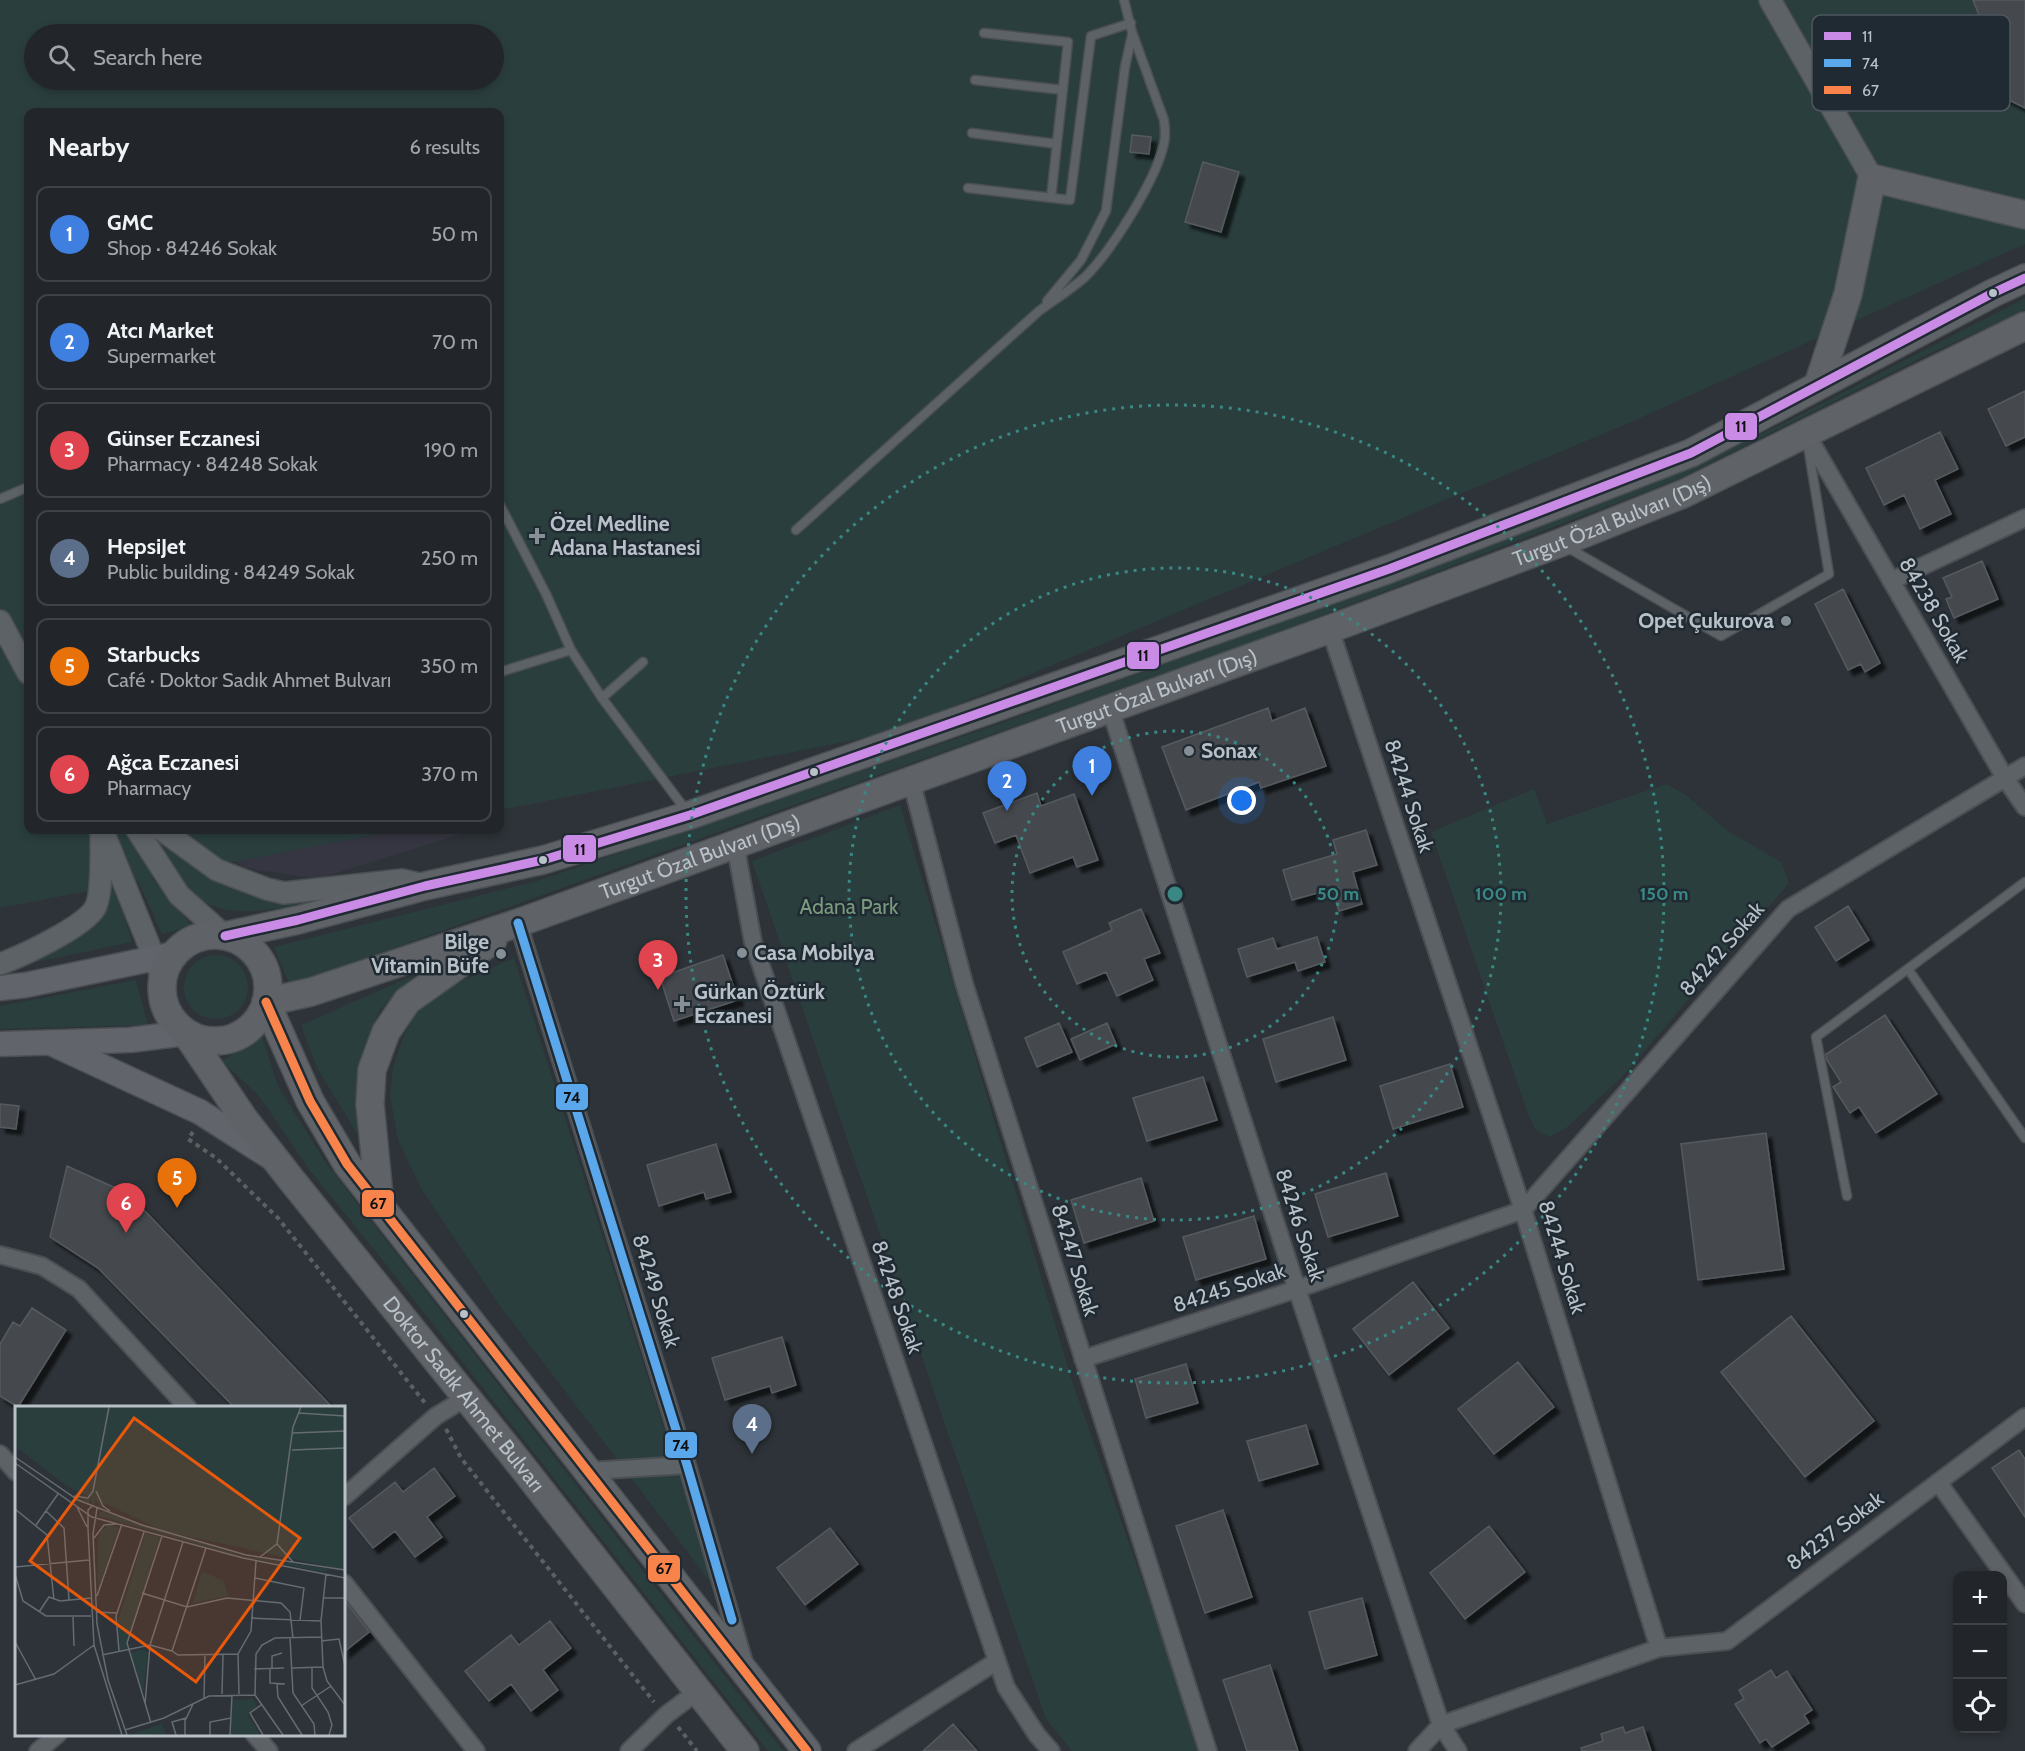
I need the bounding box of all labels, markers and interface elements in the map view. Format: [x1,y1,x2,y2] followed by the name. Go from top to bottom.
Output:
[1812,15,2010,111] legend
[24,24,504,90] search box
[1862,27,1872,46] text: 11
[45,41,78,74] icon: search
[93,44,202,71] text: Search here
[1862,54,1879,73] text: 74
[1862,81,1879,100] text: 67
[48,131,129,163] text: Nearby
[409,135,480,159] text: 6 results
[107,209,153,236] text: GMC
[66,222,73,246] text: 1
[431,222,478,246] text: 50 m
[107,236,277,260] text: Shop · 84246 Sokak
[1987,287,1999,299] unlabelled marker
[107,317,214,344] text: Atcı Market
[64,330,75,354] text: 2
[432,330,478,354] text: 70 m
[107,344,216,368] text: Supermarket
[1724,412,1758,441] line badge: 11
[1735,417,1747,436] text: 11
[107,425,260,452] text: Günser Eczanesi
[64,438,75,462] text: 3
[424,438,478,462] text: 190 m
[107,452,318,476] text: Pharmacy · 84248 Sokak
[1509,469,1715,571] street label: Turgut Özal Bulvarı (Dış)
[550,511,701,560] place label: Özel Medline Adana Hastanesi
[528,527,546,545] marker: Özel Medline Adana Hastanesi
[107,533,186,560] text: HepsiJet
[63,546,76,570] text: 4
[421,546,478,570] text: 250 m
[1894,553,1975,667] street label: 84238 Sokak
[107,560,355,584] text: Public building · 84249 Sokak
[1638,608,1775,633] place label: Opet Çukurova
[1779,614,1793,628] marker: Opet Çukurova
[107,641,200,668] text: Starbucks
[1126,641,1160,670] line badge: 11
[1053,643,1261,739] street label: Turgut Özal Bulvarı (Dış)
[1137,646,1149,665] text: 11
[64,654,75,678] text: 5
[420,654,478,678] text: 350 m
[107,668,391,692] text: Café · Doktor Sadık Ahmet Bulvarı
[1379,736,1440,856] street label: 84244 Sokak
[1201,738,1258,763] place label: Sonax
[1182,744,1196,758] marker: Sonax
[1072,746,1112,796] pin: 1
[107,749,239,776] text: Ağca Eczanesi
[64,762,75,786] text: 6
[421,762,478,786] text: 370 m
[988,762,1026,811] pin: 2
[808,766,820,778] unlabelled marker
[107,776,191,800] text: Pharmacy
[1227,786,1256,815] your location
[596,809,804,904] street label: Turgut Özal Bulvarı (Dış)
[562,834,597,863] line badge: 11
[574,840,586,859] text: 11
[537,854,549,866] unlabelled marker
[1317,883,1359,905] text: 50 m
[1475,883,1527,905] text: 100 m
[1640,883,1688,905] text: 150 m
[1165,884,1185,904] centre of rings
[800,894,899,919] park label: Adana Park
[1674,896,1770,1001] street label: 84242 Sokak
[371,929,489,978] place label: Bilge Vitamin Büfe
[638,940,678,990] pin: 3
[754,940,875,965] place label: Casa Mobilya
[735,946,749,960] marker: Casa Mobilya
[494,947,508,961] marker: Bilge Vitamin Büfe
[694,979,826,1028] place label: Gürkan Öztürk Eczanesi
[675,997,689,1011] marker: Gürkan Öztürk Eczanesi
[555,1083,589,1111] line badge: 74
[563,1088,581,1107] text: 74
[158,1158,196,1208] pin: 5
[1270,1165,1331,1285] street label: 84246 Sokak
[106,1184,146,1233] pin: 6
[361,1189,395,1218] line badge: 67
[369,1194,387,1213] text: 67
[1533,1197,1592,1317] street label: 84244 Sokak
[1047,1201,1105,1319] street label: 84247 Sokak
[627,1231,686,1351] street label: 84249 Sokak
[866,1237,929,1357] street label: 84248 Sokak
[1169,1257,1289,1317] street label: 84245 Sokak
[378,1291,550,1497] street label: Doktor Sadık Ahmet Bulvarı
[458,1308,470,1320] unlabelled marker
[732,1404,771,1454] pin: 4
[15,1406,345,1736] inset map
[664,1431,698,1459] line badge: 74
[672,1436,690,1455] text: 74
[1781,1486,1889,1575] street label: 84237 Sokak
[647,1554,681,1583] line badge: 67
[655,1559,673,1578] text: 67
[1953,1571,2007,1733] map controls
[1953,1571,2007,1625] button: +
[1953,1625,2007,1679] button: −
[1953,1679,2007,1733] button: locate

